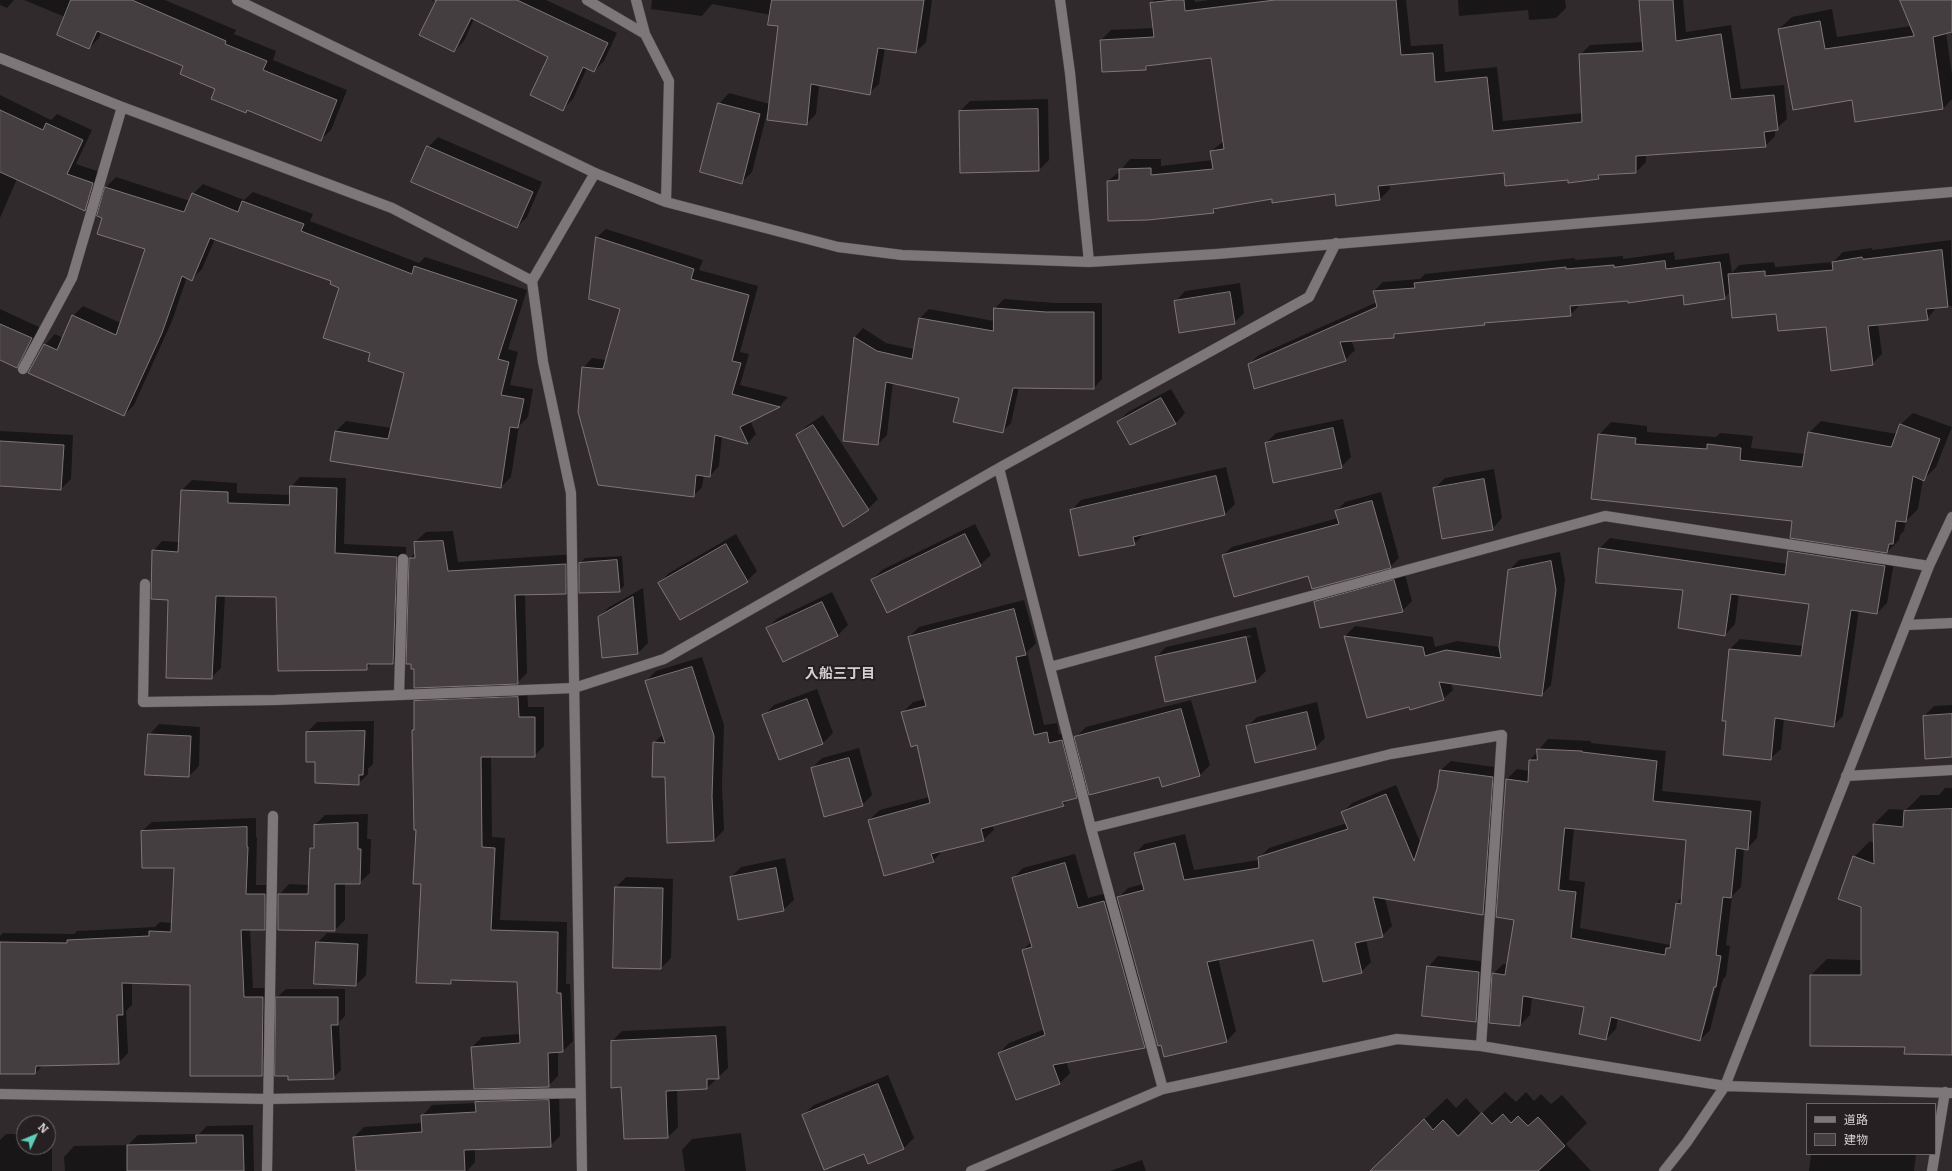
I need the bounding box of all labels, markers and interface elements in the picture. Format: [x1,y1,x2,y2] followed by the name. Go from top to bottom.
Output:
[805,666,875,682] district label: 入船三丁目
[1806,1103,1936,1155] legend
[1844,1110,1868,1128] text: 道路
[16,1115,56,1155] north arrow
[35,1118,53,1136] text: N
[1844,1130,1868,1148] text: 建物

